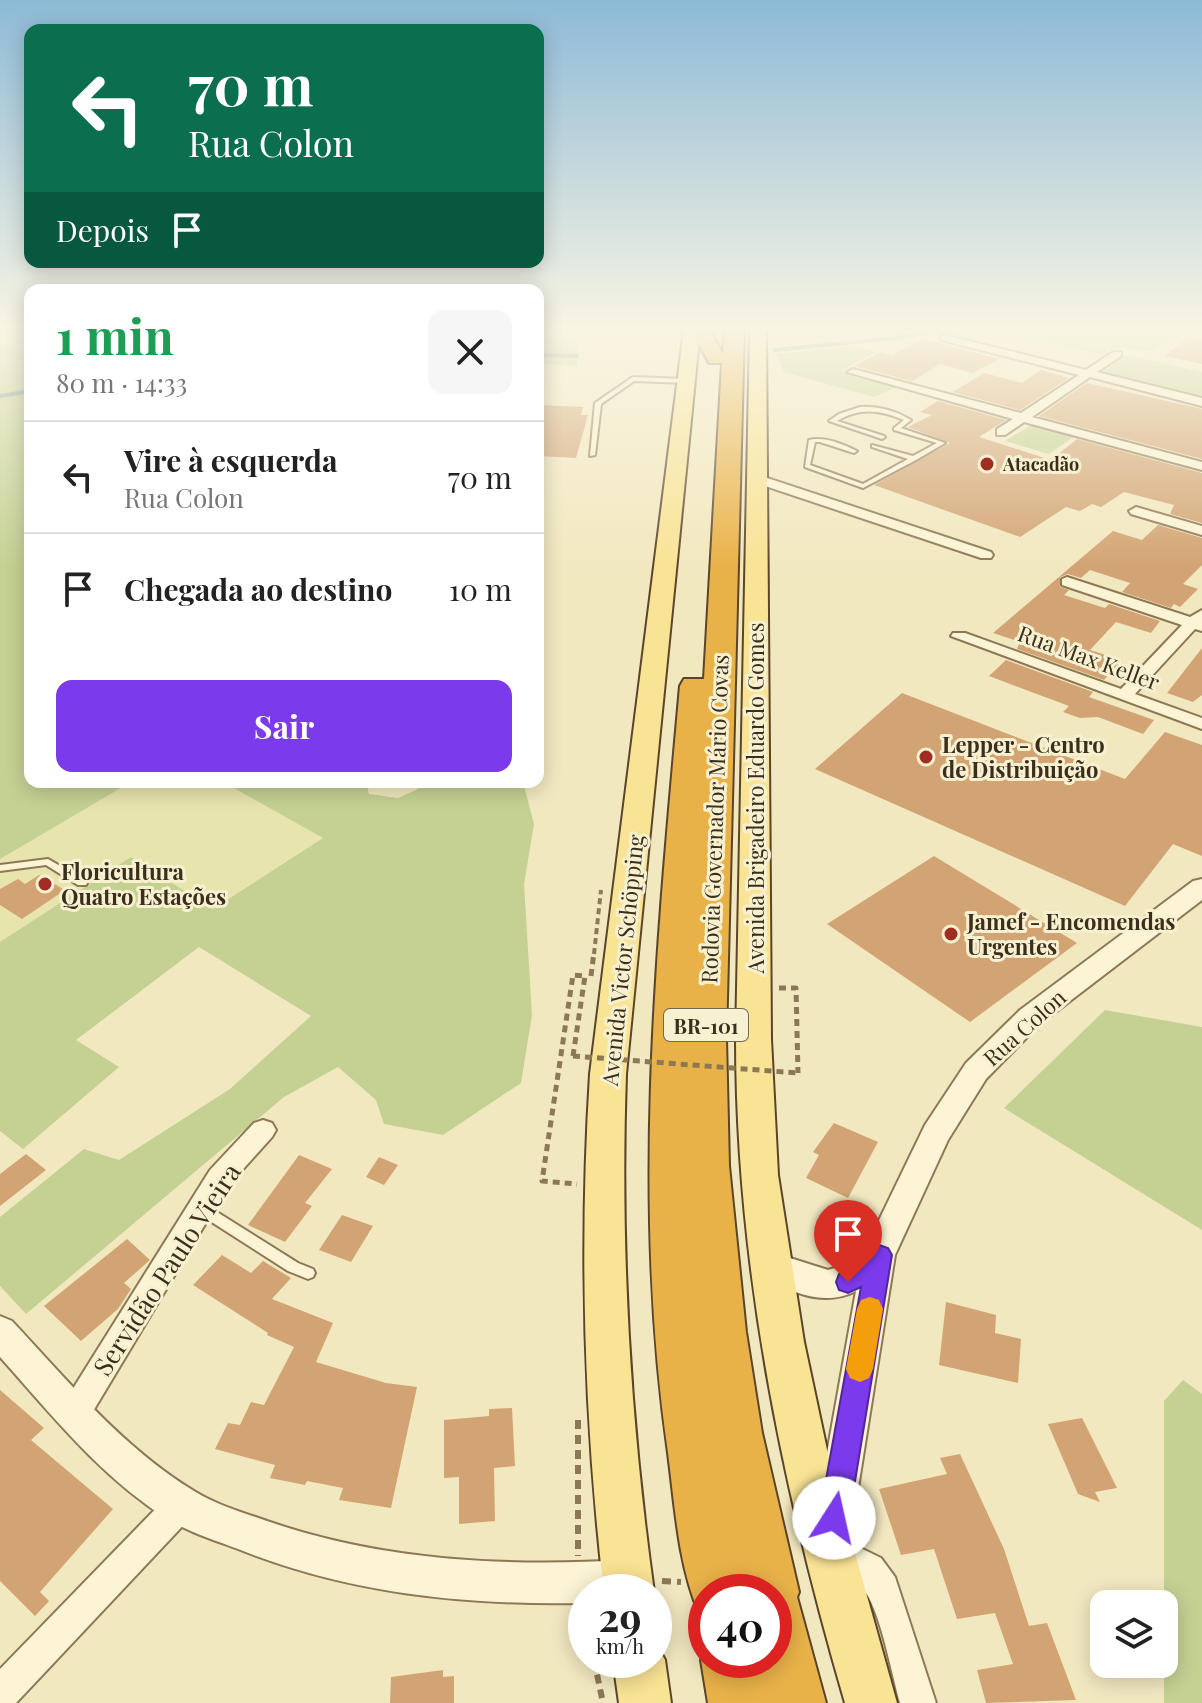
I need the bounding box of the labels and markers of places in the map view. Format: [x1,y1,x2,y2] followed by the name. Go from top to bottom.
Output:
[1002,452,1079,476] place label: Atacadão
[978,455,996,473] marker: Atacadão
[942,729,1105,784] place label: Lepper - Centro de Distribuição
[917,748,935,766] marker: Lepper - Centro de Distribuição
[61,856,226,911] place label: Floricultura Quatro Estações
[36,875,54,893] marker: Floricultura Quatro Estações
[966,906,1175,961] place label: Jamef - Encomendas Urgentes
[942,925,960,943] marker: Jamef - Encomendas Urgentes
[814,1200,882,1282] pin

